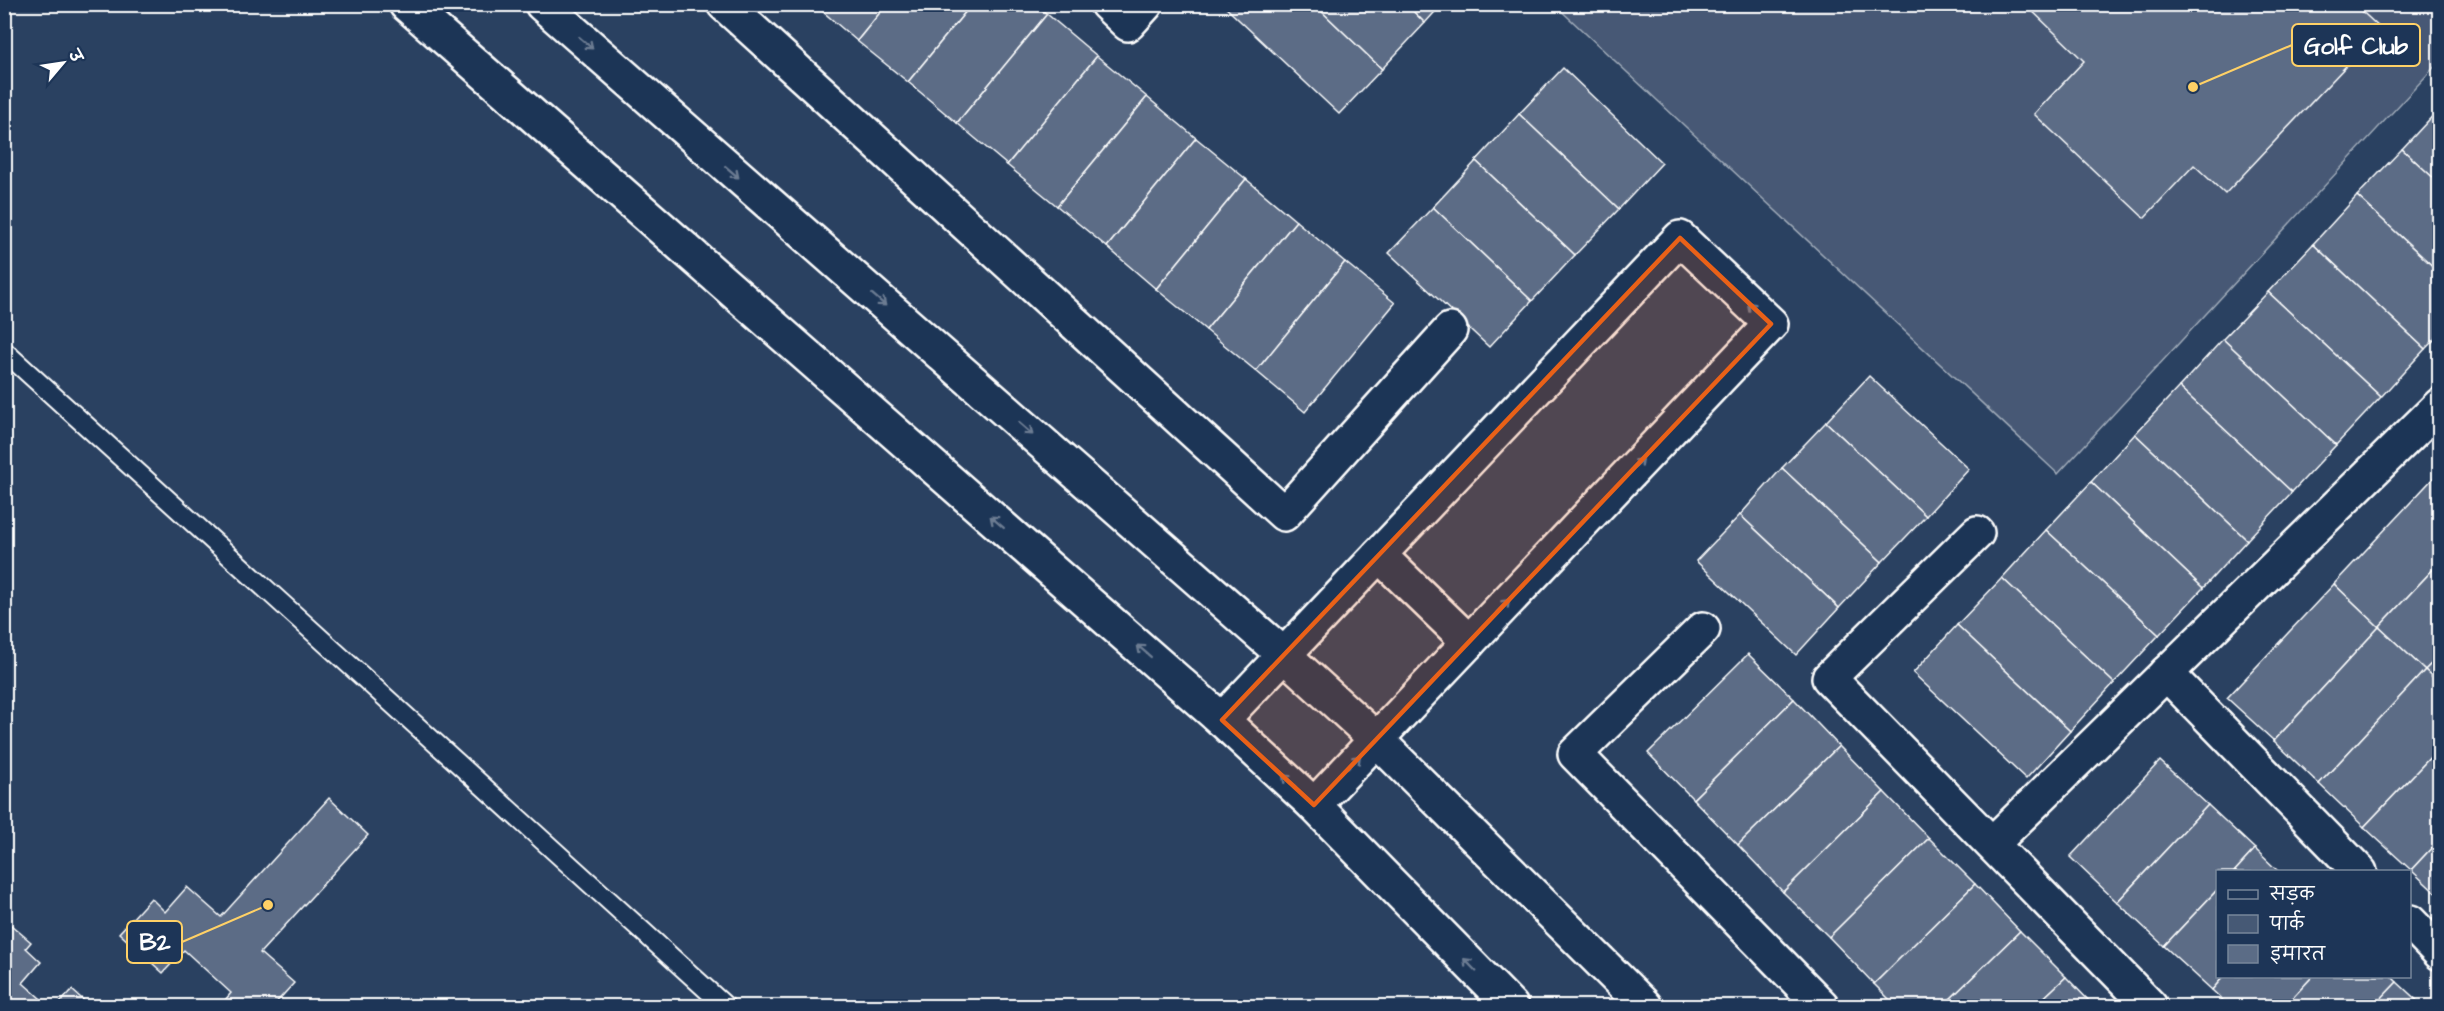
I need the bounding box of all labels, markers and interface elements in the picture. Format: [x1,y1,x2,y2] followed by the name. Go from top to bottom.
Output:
[2292,24,2420,66] callout: Golf Club
[2304,30,2409,64] text: Golf Club
[33,33,93,93] north arrow
[578,36,593,50] one-way arrow
[62,44,88,67] text: उ
[724,165,739,179] one-way arrow
[871,293,886,307] one-way arrow
[1747,302,1762,316] one-way arrow
[1018,422,1033,436] one-way arrow
[1630,457,1645,472] one-way arrow
[990,515,1005,529] one-way arrow
[1496,599,1510,614] one-way arrow
[1137,644,1152,658] one-way arrow
[1347,755,1361,770] one-way arrow
[1281,774,1296,788] one-way arrow
[2216,870,2411,978] legend
[2269,882,2315,907] text: सड़क
[2269,910,2305,937] text: पार्क
[127,921,182,963] callout: B2
[140,926,171,960] text: B2
[2270,942,2326,967] text: इमारत
[1463,957,1477,972] one-way arrow

